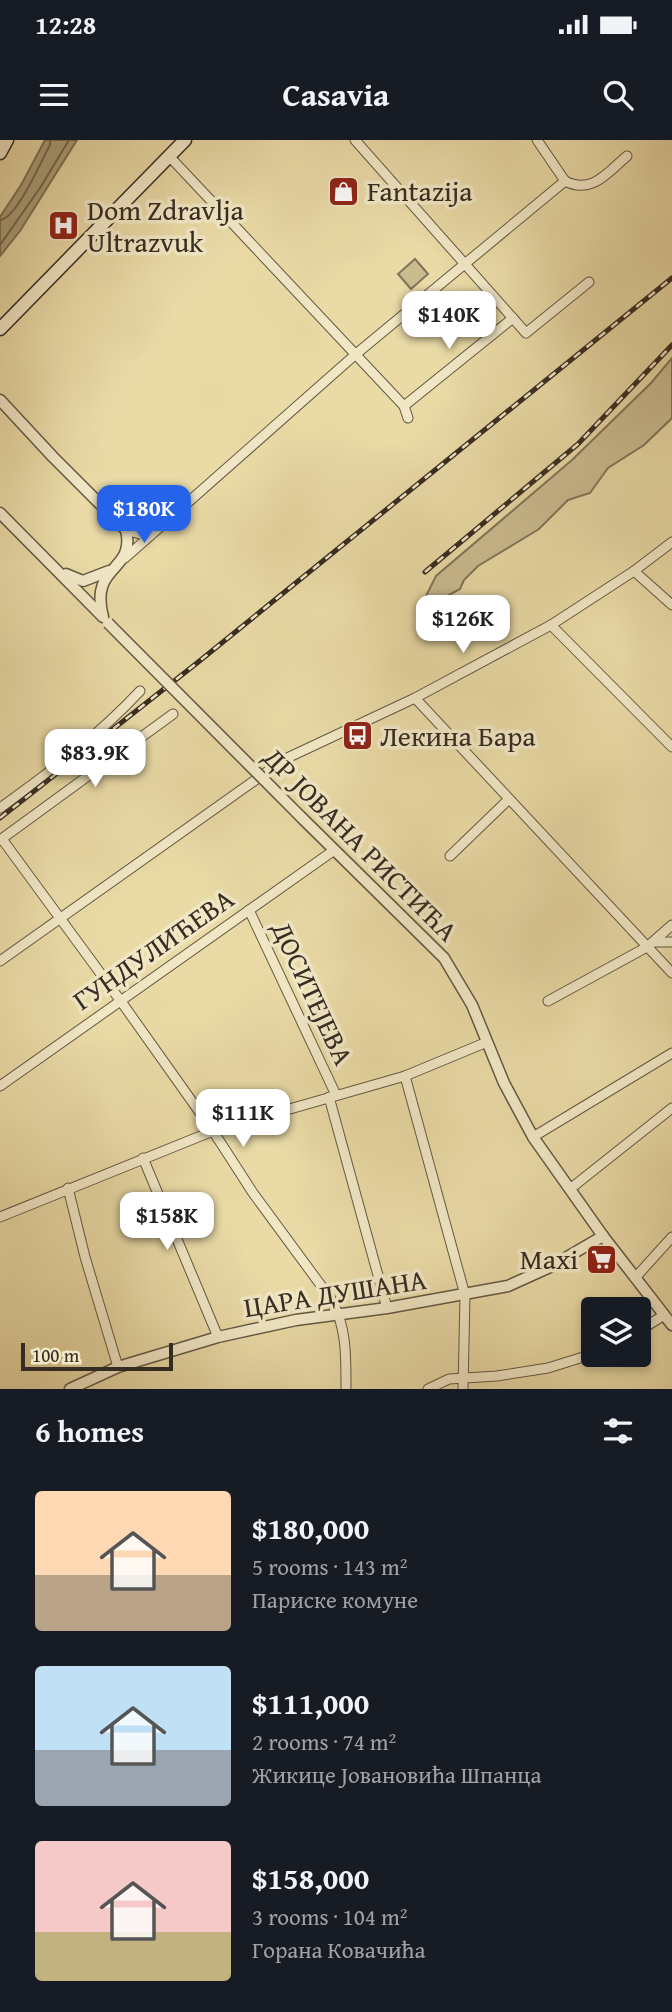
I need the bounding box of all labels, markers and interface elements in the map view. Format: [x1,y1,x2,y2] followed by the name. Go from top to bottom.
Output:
[35,5,96,44] text: 12:28
[283,71,389,118] text: Casavia
[35,76,73,114] icon: menu
[599,76,637,114] icon: search
[367,170,473,211] place label: Fantazija
[327,174,361,208] shop icon: Fantazija
[87,189,245,262] place label: Dom Zdravlja Ultrazvuk
[47,209,81,243] hospital icon: Dom Zdravlja Ultrazvuk
[400,292,498,351] pin: $140K
[418,297,480,330] text: $140K
[95,486,193,545] pin: $180K
[113,491,175,524] text: $180K
[414,596,512,655] pin: $126K
[432,601,494,634] text: $126K
[380,715,536,756] place label: Лекина Бара
[340,719,374,753] bus stop icon: Лекина Бара
[38,730,152,789] pin: $83.9K
[61,735,129,768] text: $83.9K
[254,736,468,950] street label: ДР ЈОВАНА РИСТИЋА
[64,878,242,1019] street label: ГУНДУЛИЋЕВА
[262,913,365,1072] street label: ДОСИТЕЈЕВА
[194,1090,292,1149] pin: $111K
[212,1095,274,1128] text: $111K
[118,1192,216,1252] pin: $158K
[136,1198,198,1231] text: $158K
[520,1238,578,1279] place label: Maxi
[584,1242,618,1276] supermarket icon: Maxi
[241,1258,429,1327] street label: ЦАРА ДУШАНА
[581,1297,651,1367] map controls
[581,1297,651,1367] button: layers
[21,1340,173,1372] scale bar
[32,1341,79,1369] text: 100 m
[35,1409,144,1453] text: 6 homes
[599,1412,637,1450] icon: filters
[252,1506,369,1550] text: $180,000
[91,1519,175,1603] icon: home
[252,1550,407,1583] text: 5 rooms · 143 m²
[252,1583,418,1616] text: Париске комуне
[252,1681,369,1725] text: $111,000
[91,1694,175,1778] icon: home
[252,1725,396,1758] text: 2 rooms · 74 m²
[252,1758,541,1791] text: Жикице Јовановића Шпанца
[252,1856,369,1900] text: $158,000
[91,1869,175,1953] icon: home
[252,1900,407,1933] text: 3 rooms · 104 m²
[252,1933,426,1966] text: Горана Ковачића

